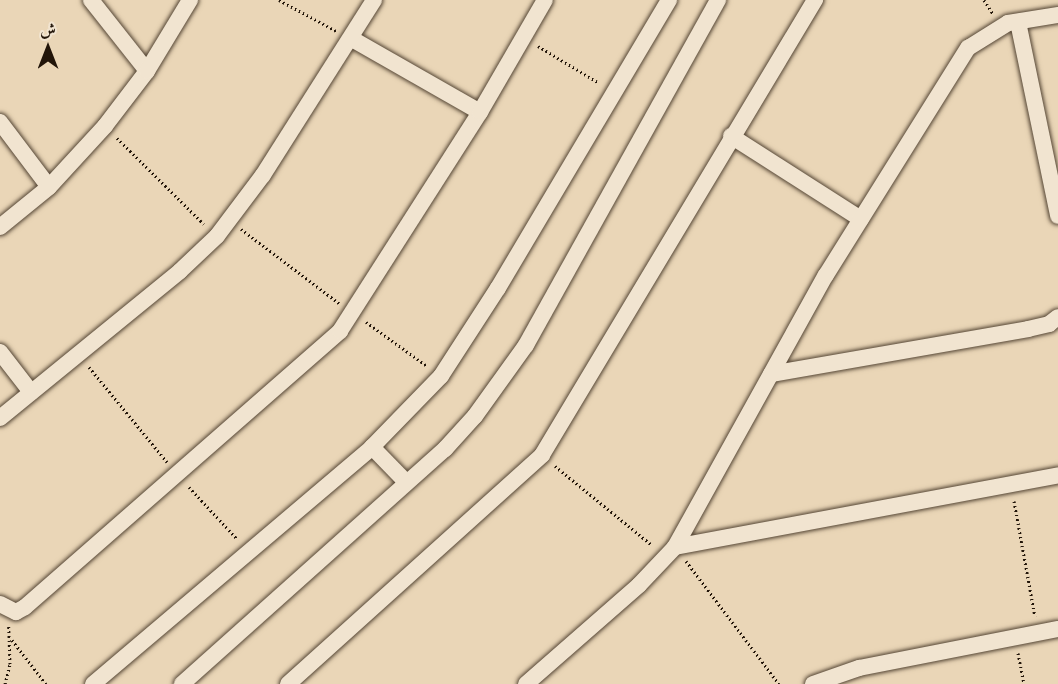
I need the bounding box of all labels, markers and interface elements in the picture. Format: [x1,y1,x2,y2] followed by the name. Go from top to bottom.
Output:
[18,18,78,78] north arrow
[40,20,56,40] text: ش

